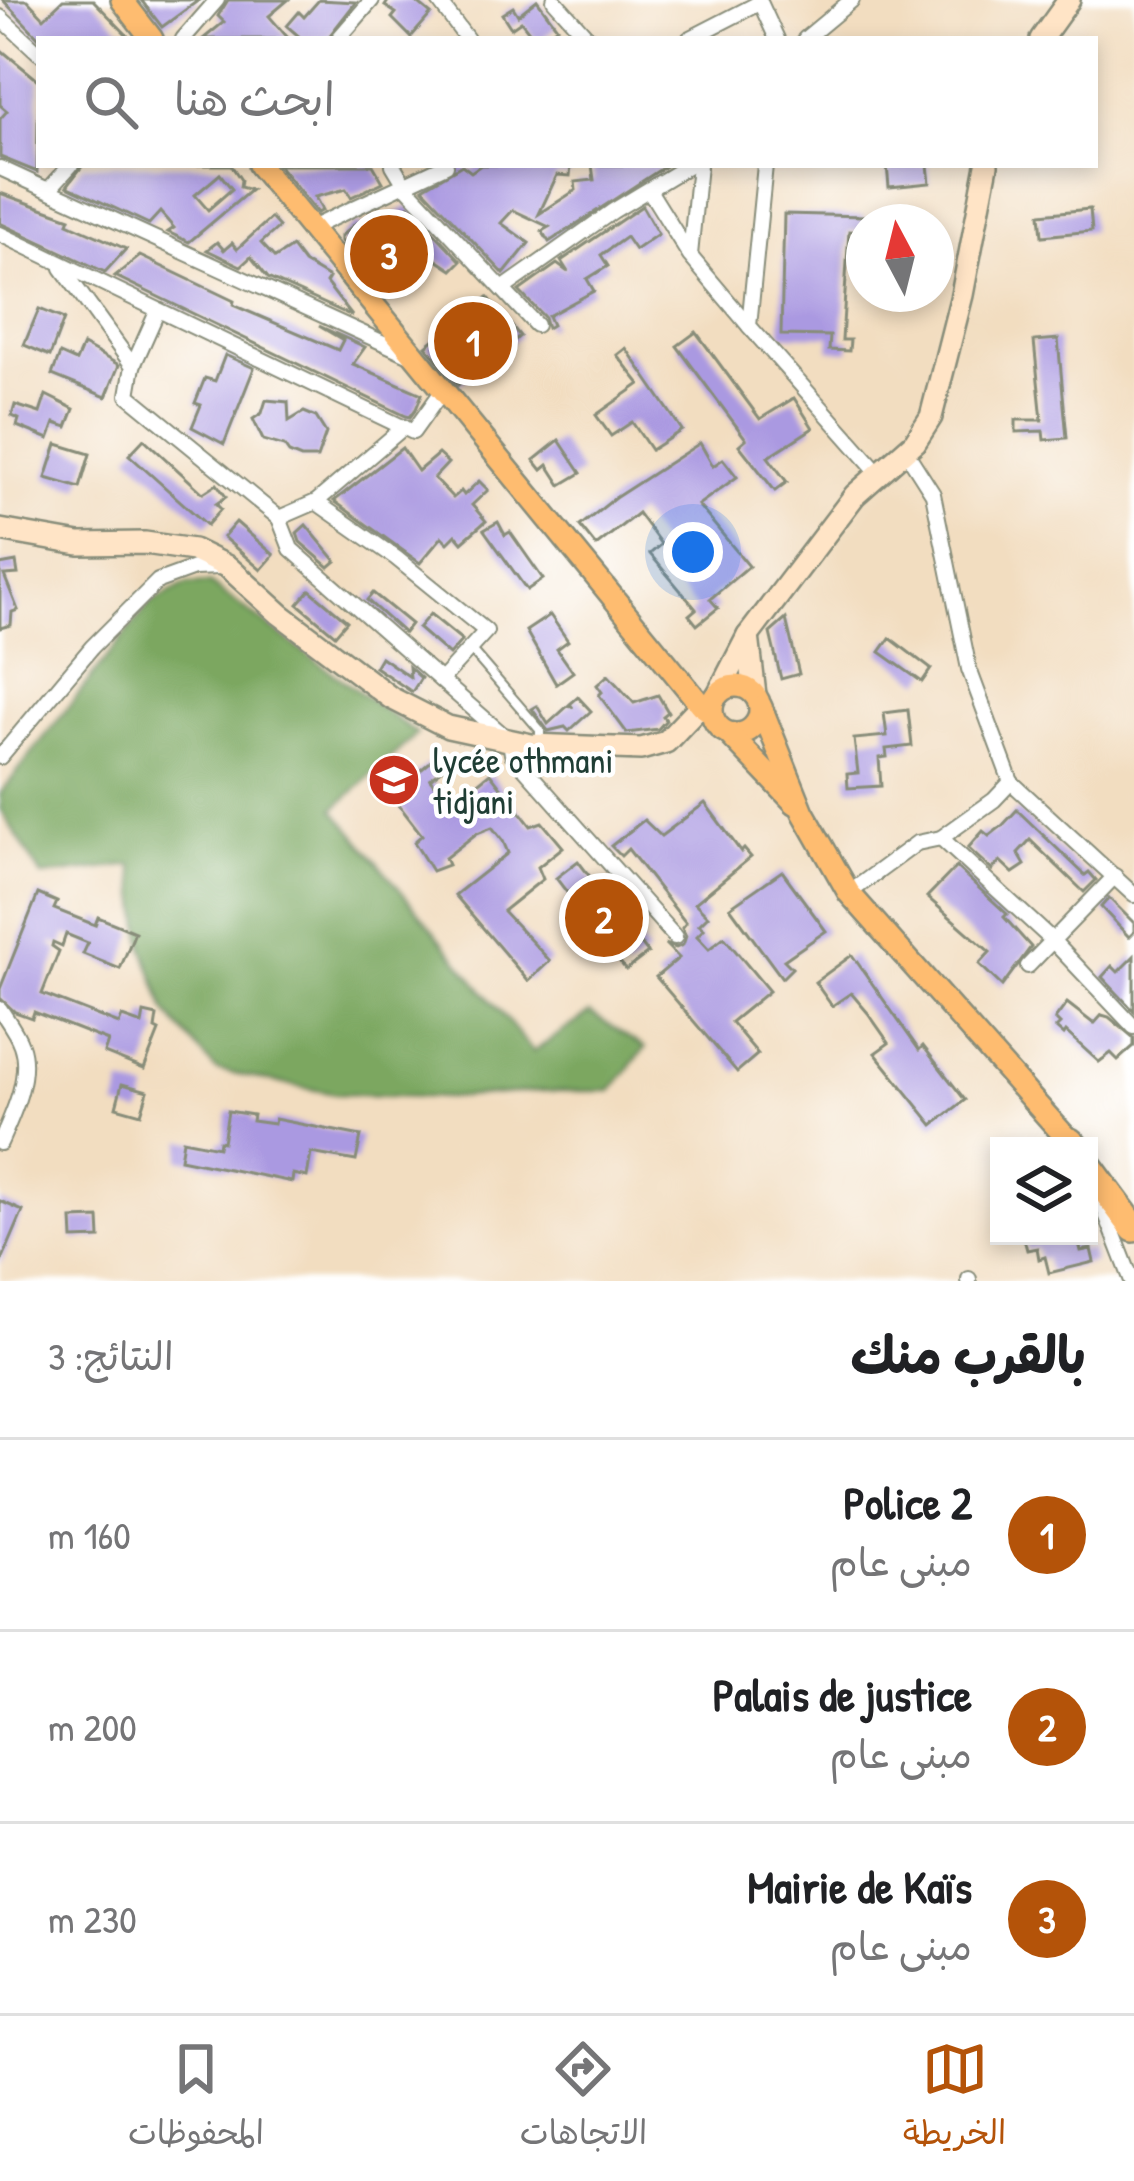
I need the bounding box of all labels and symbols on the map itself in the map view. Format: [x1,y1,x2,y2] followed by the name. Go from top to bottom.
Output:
[846,204,954,312] north arrow
[350,209,428,299] pin: 3
[434,296,512,386] pin: 1
[663,522,723,582] your location
[433,735,614,825] place label: lycée othmani tidjani
[366,752,422,808] school or university icon: lycée othmani tidjani
[565,873,643,963] pin: 2

